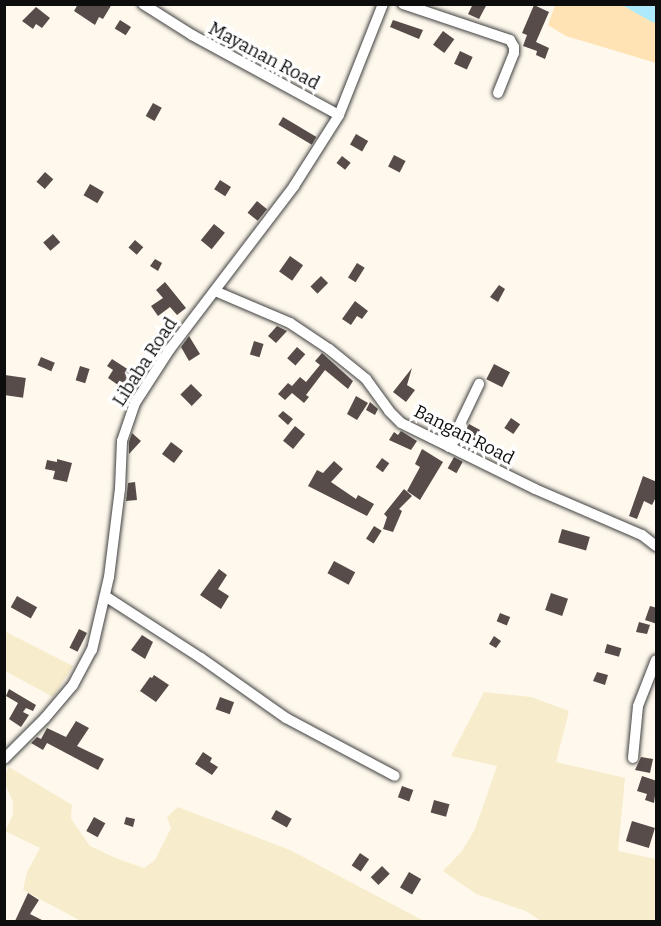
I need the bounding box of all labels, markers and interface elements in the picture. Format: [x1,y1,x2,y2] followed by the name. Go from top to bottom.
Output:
[205,18,323,94] street label: Mayanan Road
[108,314,182,410] street label: Libaba Road
[410,401,518,469] street label: Bangan Road

